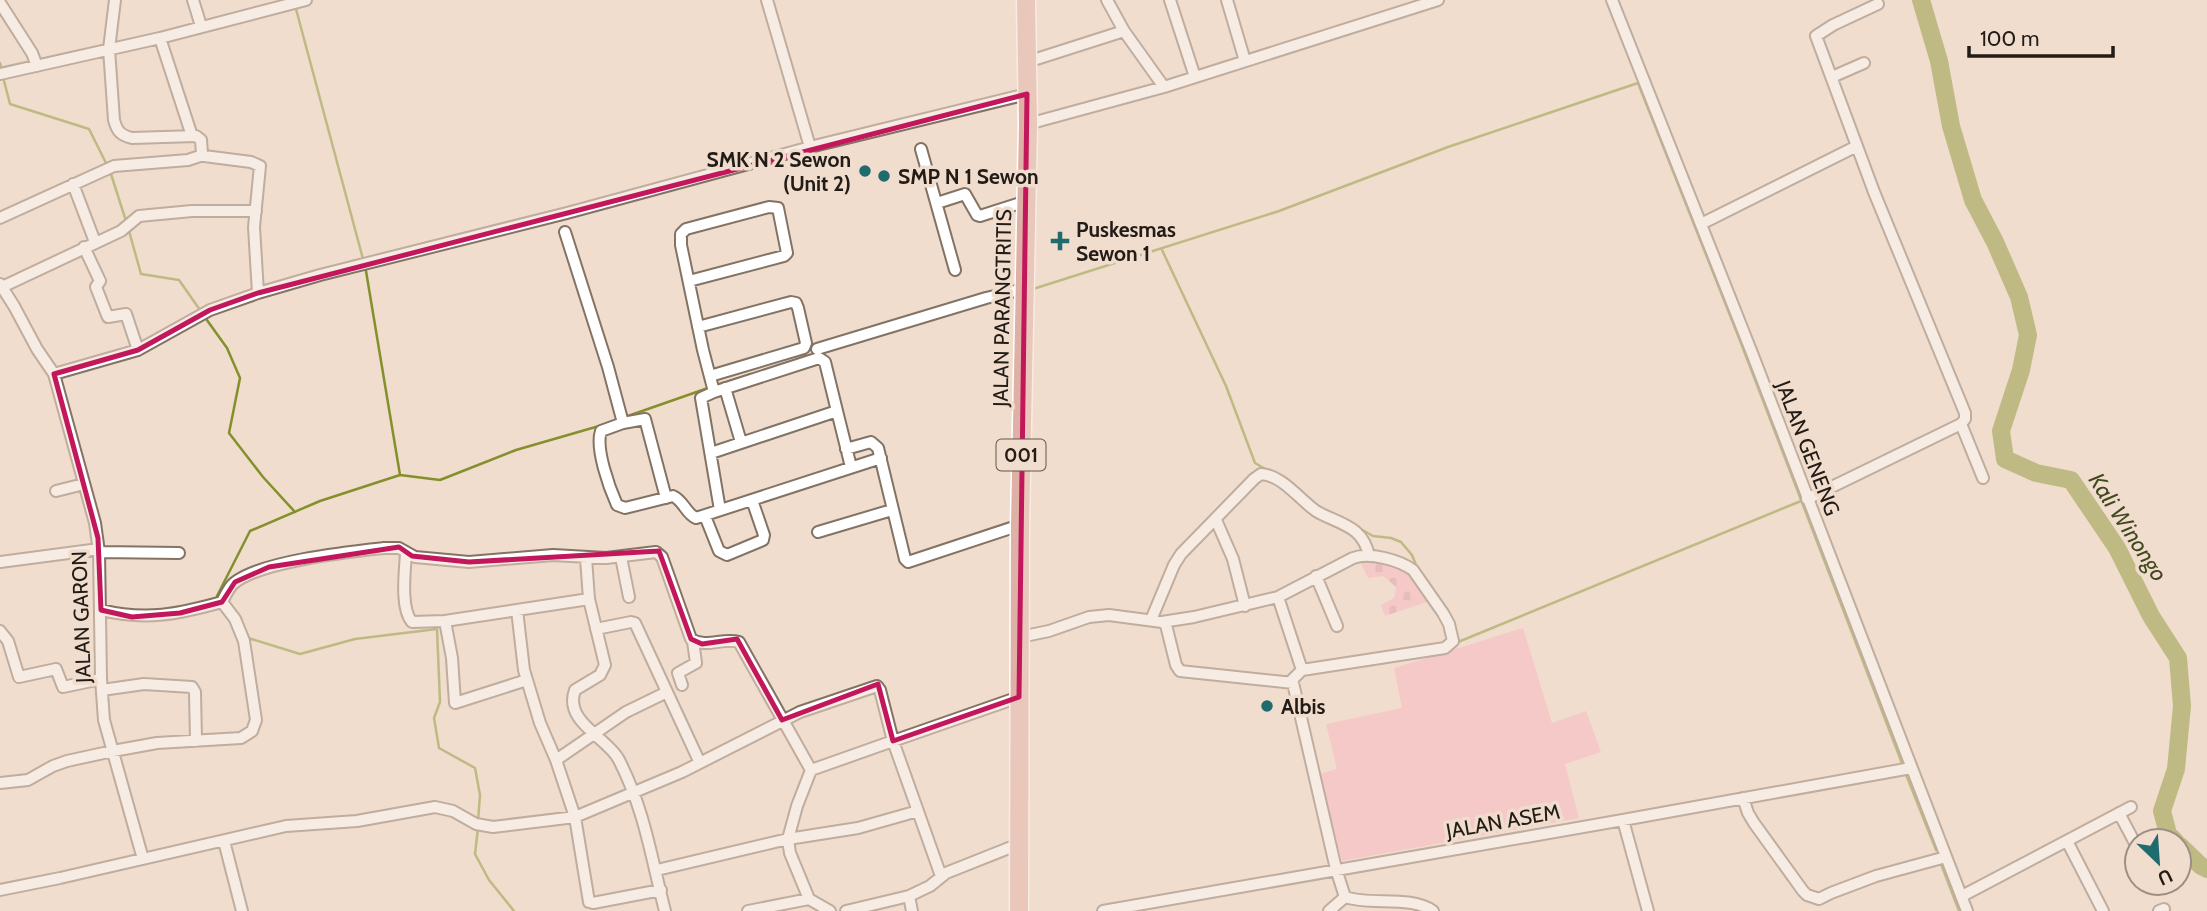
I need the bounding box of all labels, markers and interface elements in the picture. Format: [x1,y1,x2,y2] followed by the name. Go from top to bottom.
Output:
[1969,14,2112,58] scale bar
[1980,26,2039,51] text: 100 m
[706,147,851,196] place label: SMK N 2 Sewon (Unit 2)
[857,163,873,179] marker: SMK N 2 Sewon (Unit 2)
[898,164,1039,189] place label: SMP N 1 Sewon
[876,168,892,184] marker: SMP N 1 Sewon
[988,209,1016,408] street label: JALAN PARANGTRITIS
[1076,217,1176,266] place label: Puskesmas Sewon 1
[1050,231,1070,251] marker: Puskesmas Sewon 1
[1770,376,1845,519] street label: JALAN GENENG
[996,440,1046,470] road number: 001
[2083,468,2173,586] water label: Kali Winongo
[66,551,96,684] street label: JALAN GARON
[1281,694,1325,719] place label: Albis
[1259,698,1275,714] marker: Albis
[1443,799,1562,843] street label: JALAN ASEM
[2123,827,2193,897] north arrow
[2154,864,2176,890] text: U

